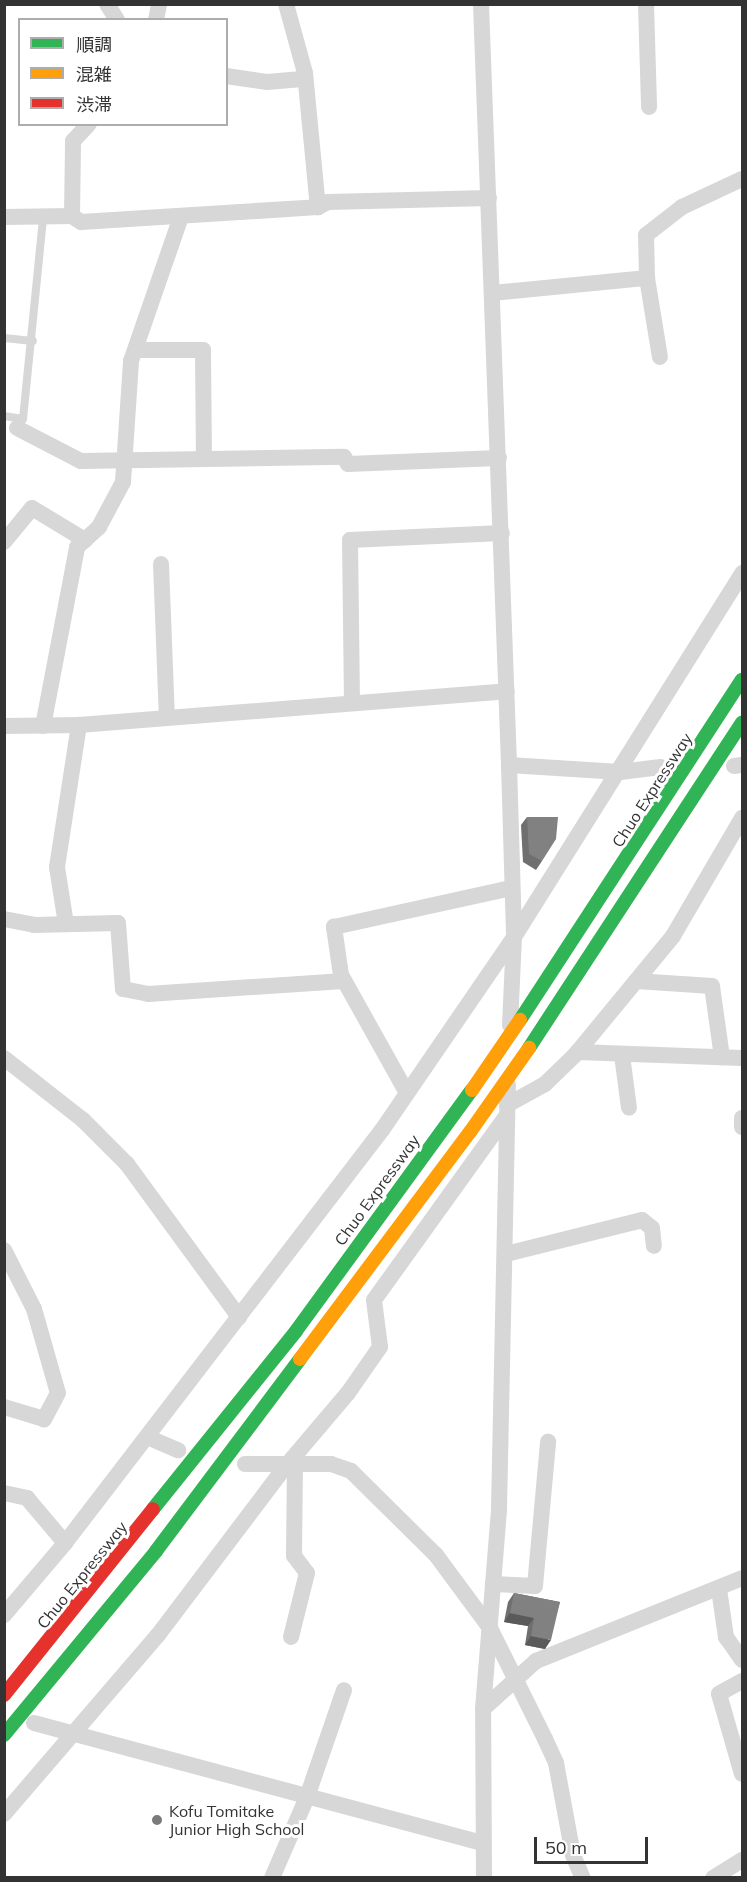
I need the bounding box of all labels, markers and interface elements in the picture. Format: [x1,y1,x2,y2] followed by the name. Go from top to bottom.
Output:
[18,18,228,126] legend
[76,33,112,56] text: 順調
[76,63,112,86] text: 混雑
[76,93,112,116] text: 渋滞
[608,729,696,851] street label: Chuo Expressway
[330,1131,424,1249] street label: Chuo Expressway
[33,1518,131,1632] street label: Chuo Expressway
[169,1801,304,1839] place label: Kofu Tomitake Junior High School
[150,1813,164,1827] marker: Kofu Tomitake Junior High School
[537,1825,651,1863] scale bar
[545,1836,587,1859] text: 50 m

